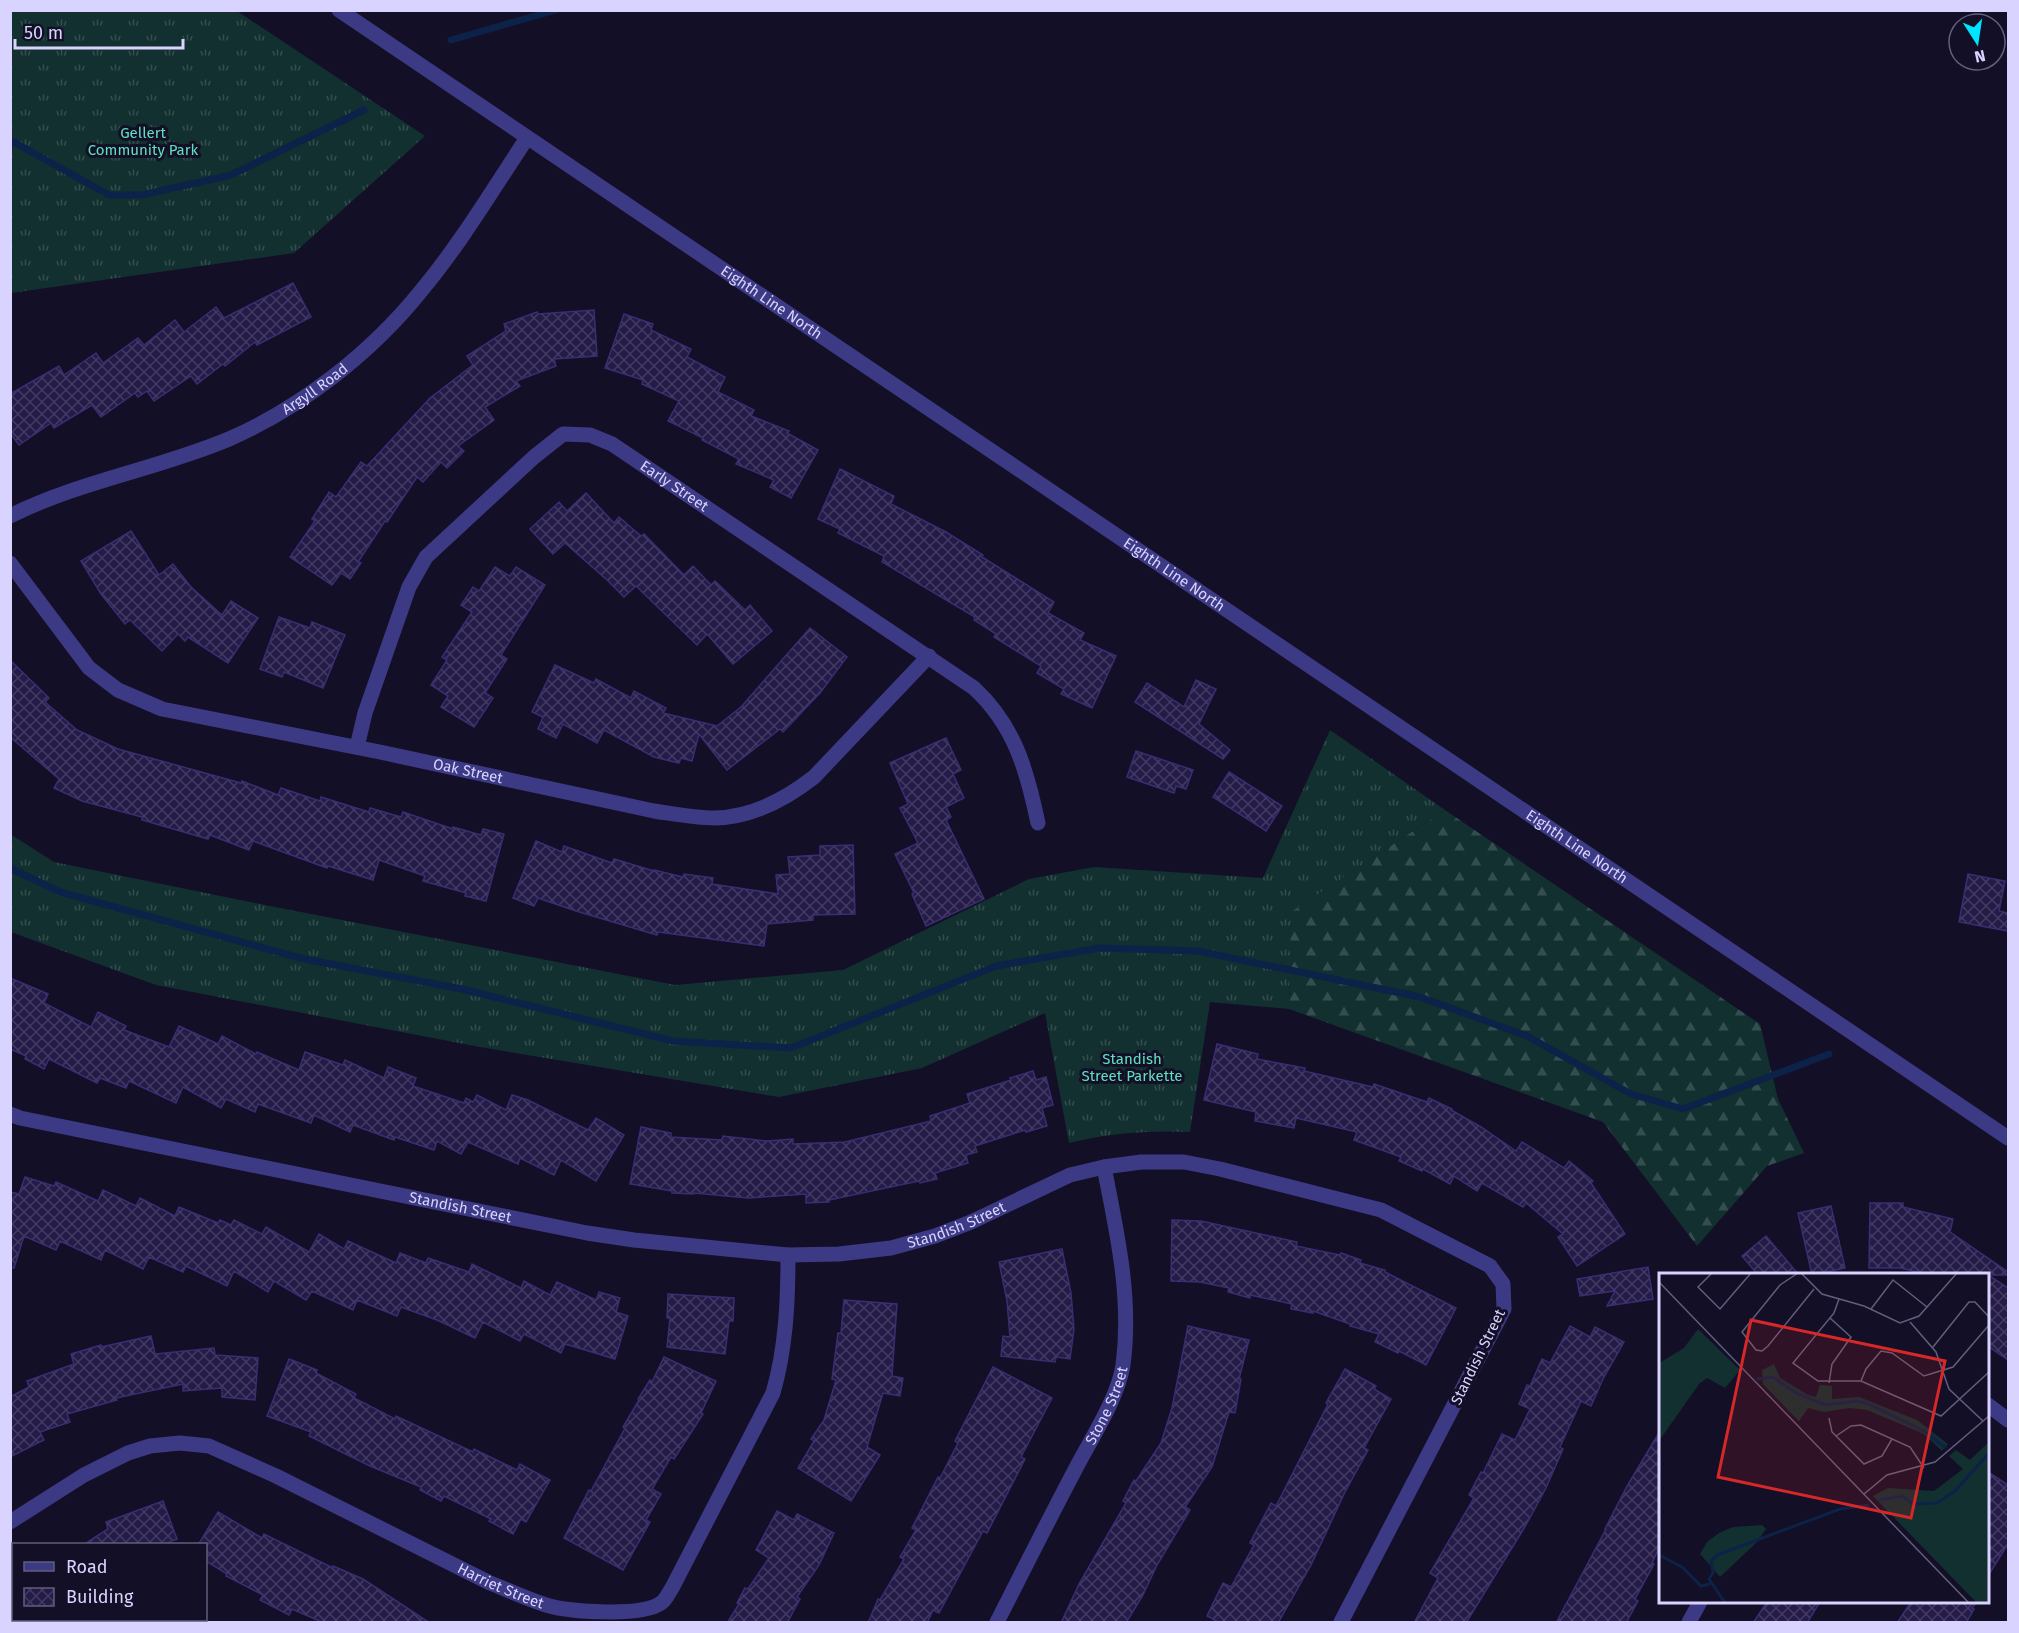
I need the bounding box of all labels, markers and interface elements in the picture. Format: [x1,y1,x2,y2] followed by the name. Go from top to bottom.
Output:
[15,12,183,50] scale bar
[1947,12,2007,72] north arrow
[24,22,63,44] text: 50 m
[1973,46,1987,67] text: N
[88,124,199,159] park label: Gellert Community Park
[717,262,826,343] street label: Eighth Line North
[279,359,352,418] street label: Argyll Road
[637,457,712,516] street label: Early Street
[1120,534,1228,615] street label: Eighth Line North
[432,755,505,787] street label: Oak Street
[1523,806,1631,887] street label: Eighth Line North
[1081,1050,1183,1085] park label: Standish Street Parkette
[407,1188,514,1227] street label: Standish Street
[905,1198,1009,1252] street label: Standish Street
[1659,1273,1989,1603] inset map
[1447,1306,1509,1408] street label: Standish Street
[1082,1364,1132,1448] street label: Stone Street
[12,1543,207,1621] legend
[66,1556,108,1578] text: Road
[454,1559,547,1613] street label: Harriet Street
[66,1586,134,1608] text: Building

